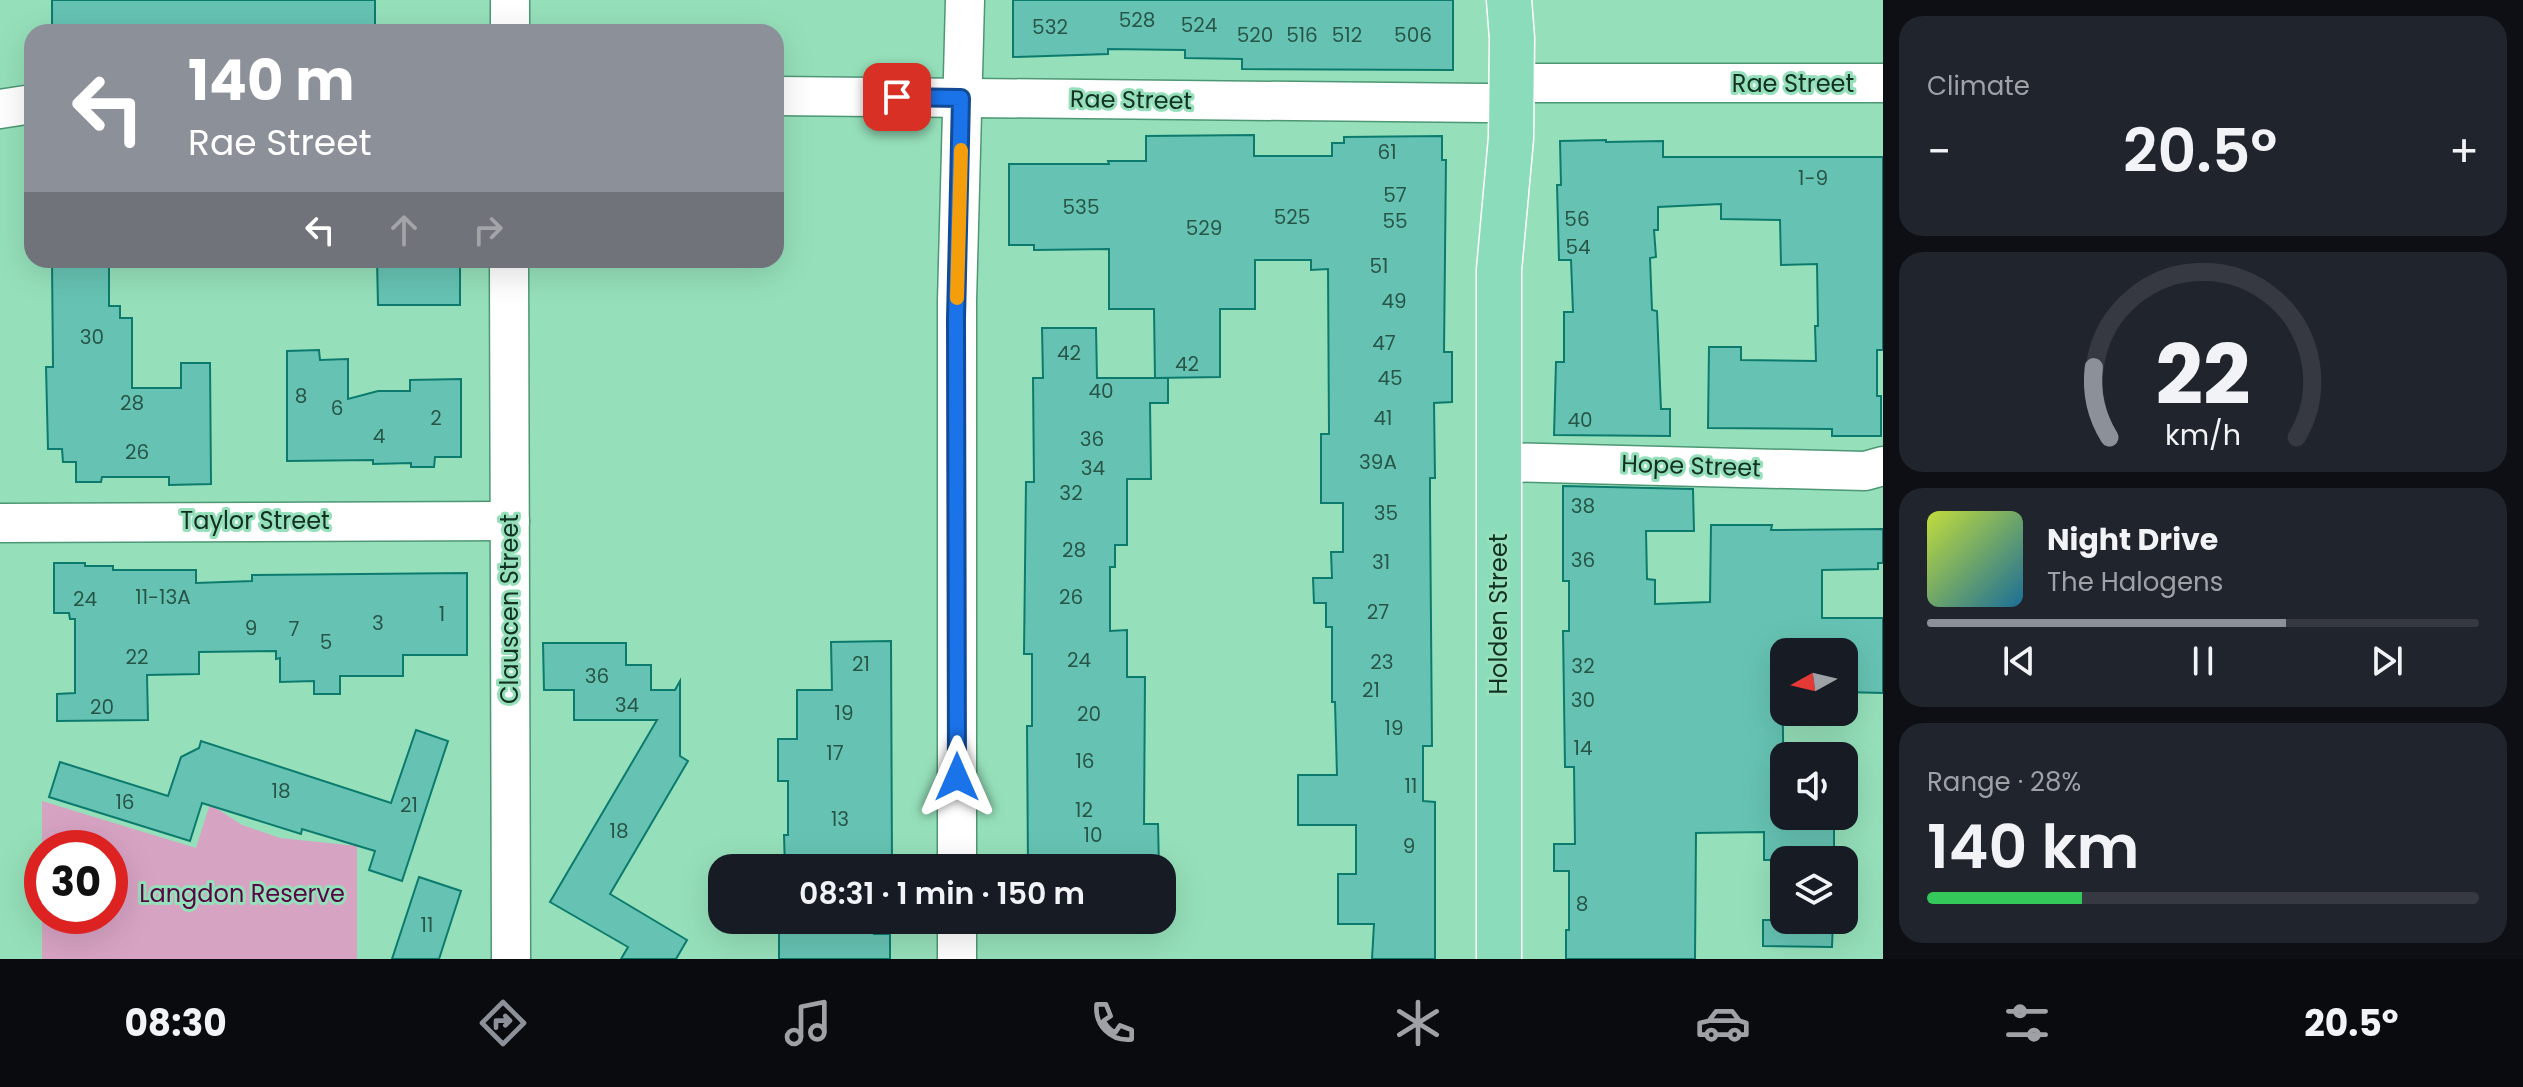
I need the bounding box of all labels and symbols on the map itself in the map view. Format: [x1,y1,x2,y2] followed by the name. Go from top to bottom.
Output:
[1119,6,1155,34] house number: 528
[1181,11,1217,39] house number: 524
[1032,13,1068,41] house number: 532
[1237,21,1273,49] house number: 520
[1286,21,1318,49] house number: 516
[1332,21,1362,49] house number: 512
[1394,21,1432,49] house number: 506
[863,63,931,131] pin
[1732,67,1854,100] street label: Rae Street
[1070,82,1192,117] street label: Rae Street
[1377,138,1397,166] house number: 61
[1798,164,1828,192] house number: 1-9
[1383,181,1407,209] house number: 57
[1063,193,1099,221] house number: 535
[1274,203,1310,231] house number: 525
[1564,205,1590,233] house number: 56
[1382,207,1408,235] house number: 55
[1186,214,1222,242] house number: 529
[1565,233,1591,261] house number: 54
[1370,252,1388,280] house number: 51
[1381,287,1407,315] house number: 49
[80,323,104,351] house number: 30
[1372,329,1396,357] house number: 47
[1057,339,1081,367] house number: 42
[1175,350,1199,378] house number: 42
[1377,364,1403,392] house number: 45
[1088,377,1114,405] house number: 40
[295,382,307,410] house number: 8
[120,389,144,417] house number: 28
[331,394,343,422] house number: 6
[430,404,442,432] house number: 2
[1374,404,1392,432] house number: 41
[1567,406,1593,434] house number: 40
[373,422,385,450] house number: 4
[1080,425,1104,453] house number: 36
[125,438,149,466] house number: 26
[1621,447,1761,484] street label: Hope Street
[1359,448,1397,476] house number: 39A
[1081,454,1105,482] house number: 34
[1059,479,1083,507] house number: 32
[1571,492,1595,520] house number: 38
[1374,499,1398,527] house number: 35
[180,504,330,537] street label: Taylor Street
[493,514,526,704] street label: Clauscen Street
[1482,533,1515,695] street label: Holden Street
[1062,536,1086,564] house number: 28
[1571,546,1595,574] house number: 36
[1372,548,1390,576] house number: 31
[135,583,191,611] house number: 11-13A
[1059,583,1083,611] house number: 26
[73,585,97,613] house number: 24
[1367,598,1389,626] house number: 27
[439,600,445,628] house number: 1
[372,609,384,637] house number: 3
[245,614,257,642] house number: 9
[289,615,300,643] house number: 7
[320,628,332,656] house number: 5
[1770,638,1858,726] north arrow
[126,643,149,671] house number: 22
[1067,646,1091,674] house number: 24
[1370,648,1394,676] house number: 23
[852,650,870,678] house number: 21
[1571,652,1595,680] house number: 32
[585,662,609,690] house number: 36
[1362,676,1380,704] house number: 21
[1571,686,1595,714] house number: 30
[615,691,639,719] house number: 34
[90,693,114,721] house number: 20
[835,699,854,727] house number: 19
[1077,700,1101,728] house number: 20
[1385,714,1404,742] house number: 19
[1574,734,1592,762] house number: 14
[915,735,999,819] position arrow
[826,739,844,767] house number: 17
[1075,747,1095,775] house number: 16
[1405,772,1417,800] house number: 11
[271,777,291,805] house number: 18
[115,788,135,816] house number: 16
[400,791,418,819] house number: 21
[1075,796,1093,824] house number: 12
[831,805,849,833] house number: 13
[609,817,629,845] house number: 18
[1084,821,1102,849] house number: 10
[24,830,128,934] speed limit sign: 30
[1403,832,1415,860] house number: 9
[139,877,345,910] park label: Langdon Reserve
[1576,890,1588,918] house number: 8
[421,911,433,939] house number: 11

